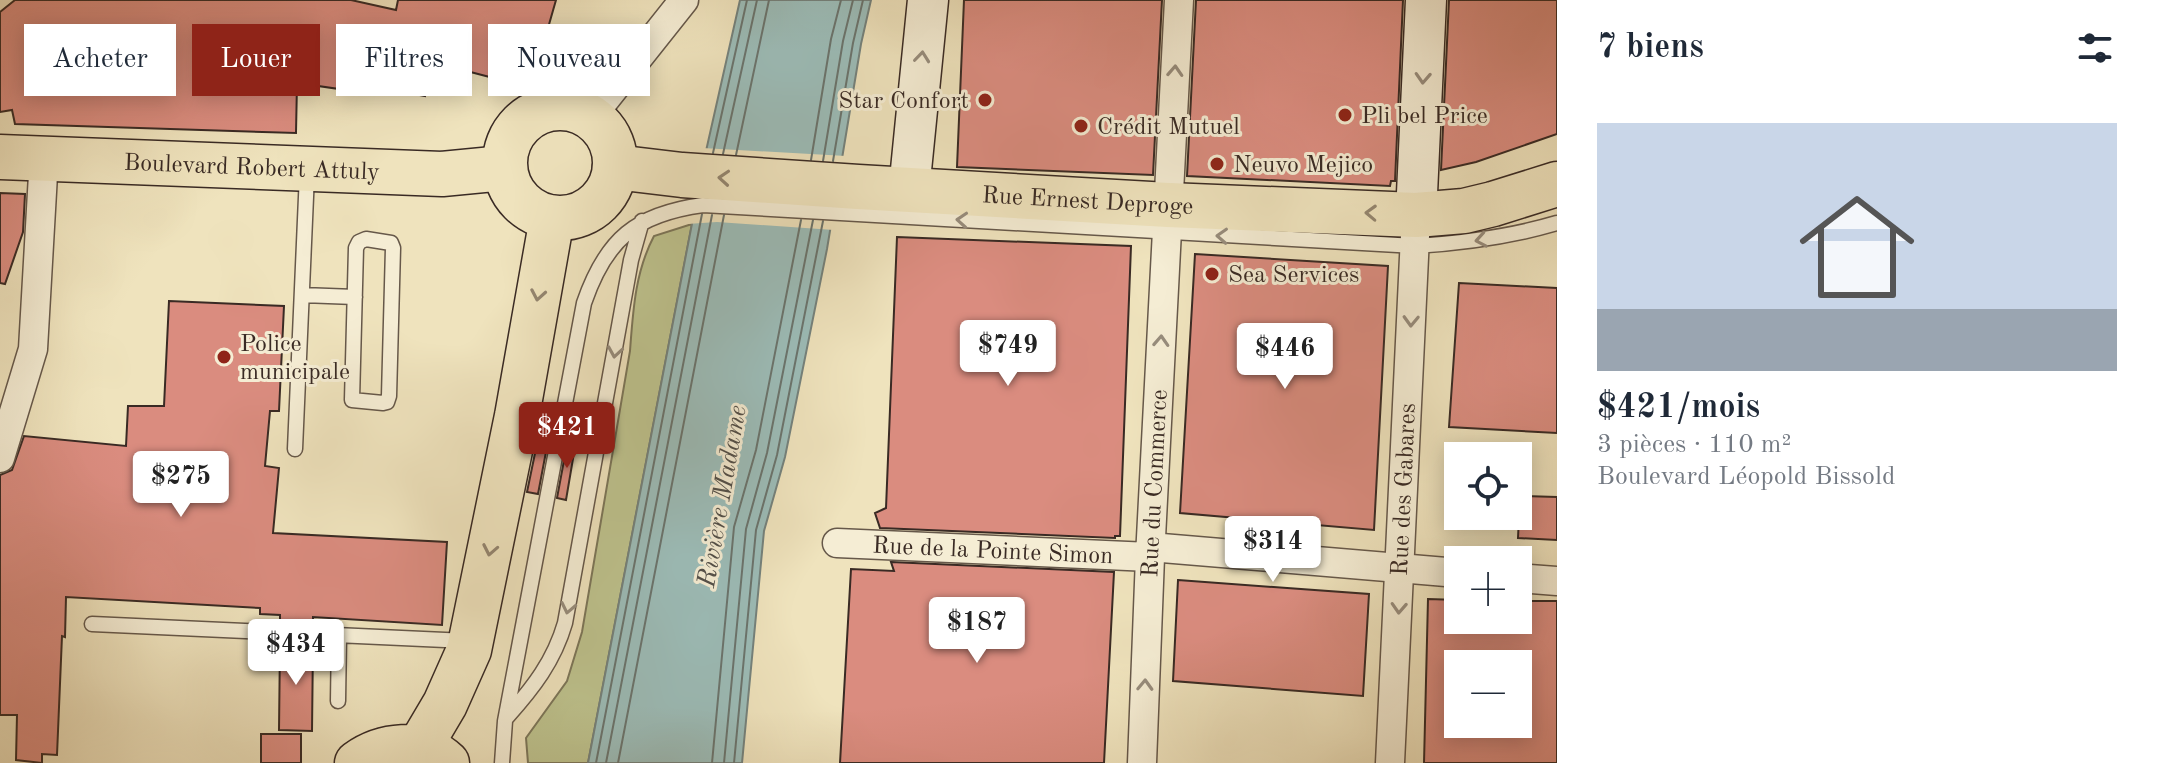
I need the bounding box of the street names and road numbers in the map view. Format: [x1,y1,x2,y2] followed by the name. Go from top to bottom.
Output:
[123,152,381,186] street label: Boulevard Robert Attuly
[981,184,1194,220] street label: Rue Ernest Deproge
[1139,389,1173,578] street label: Rue du Commerce
[1389,402,1421,576] street label: Rue des Gabares
[872,535,1114,569] street label: Rue de la Pointe Simon

